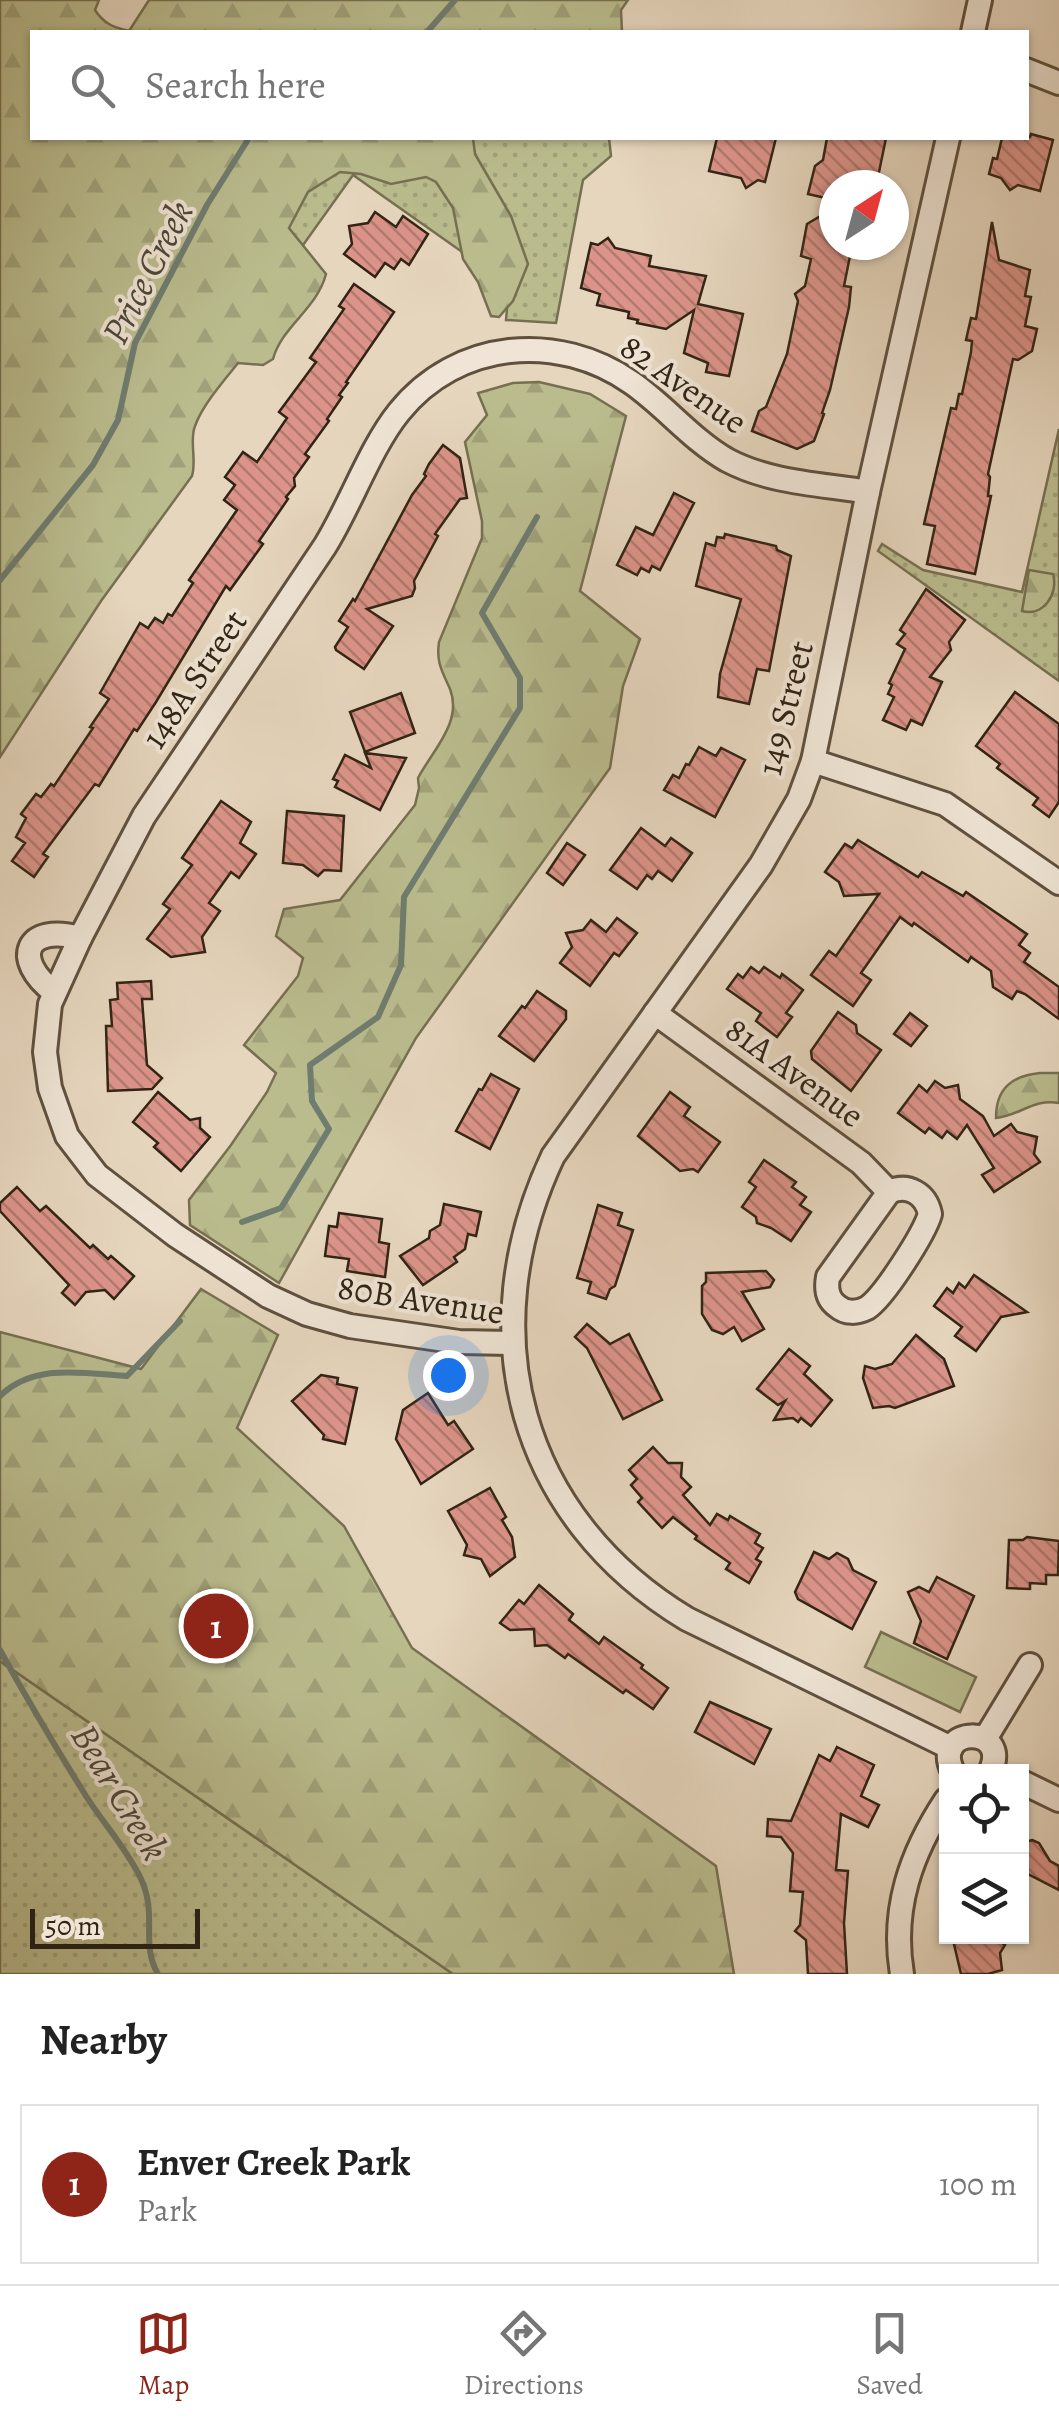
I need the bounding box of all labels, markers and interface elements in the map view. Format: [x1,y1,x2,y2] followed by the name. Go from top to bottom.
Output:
[30,30,1029,140] search box
[65,58,120,113] icon: search
[145,59,326,111] text: Search here
[819,170,909,260] north arrow
[89,191,205,353] water label: Price Creek
[611,323,757,445] street label: 82 Avenue
[130,600,258,758] street label: 148A Street
[745,636,825,780] street label: 149 Street
[716,1005,874,1139] street label: 81A Avenue
[334,1262,508,1336] street label: 80B Avenue
[423,1350,474,1401] your location
[184,1588,248,1664] pin: 1
[59,1714,181,1870] water label: Bear Creek
[939,1764,1029,1944] map controls
[939,1764,1029,1854] button: locate
[939,1854,1029,1944] button: layers
[30,1904,200,1948] scale bar
[45,1907,101,1945] text: 50 m
[40,2011,167,2068] text: Nearby
[137,2136,410,2188] text: Enver Creek Park
[69,2162,80,2206] text: 1
[939,2162,1017,2206] text: 100 m
[137,2188,197,2232] text: Park
[136,2306,191,2404] tab: Map
[464,2306,584,2404] tab: Directions
[856,2306,923,2404] tab: Saved

